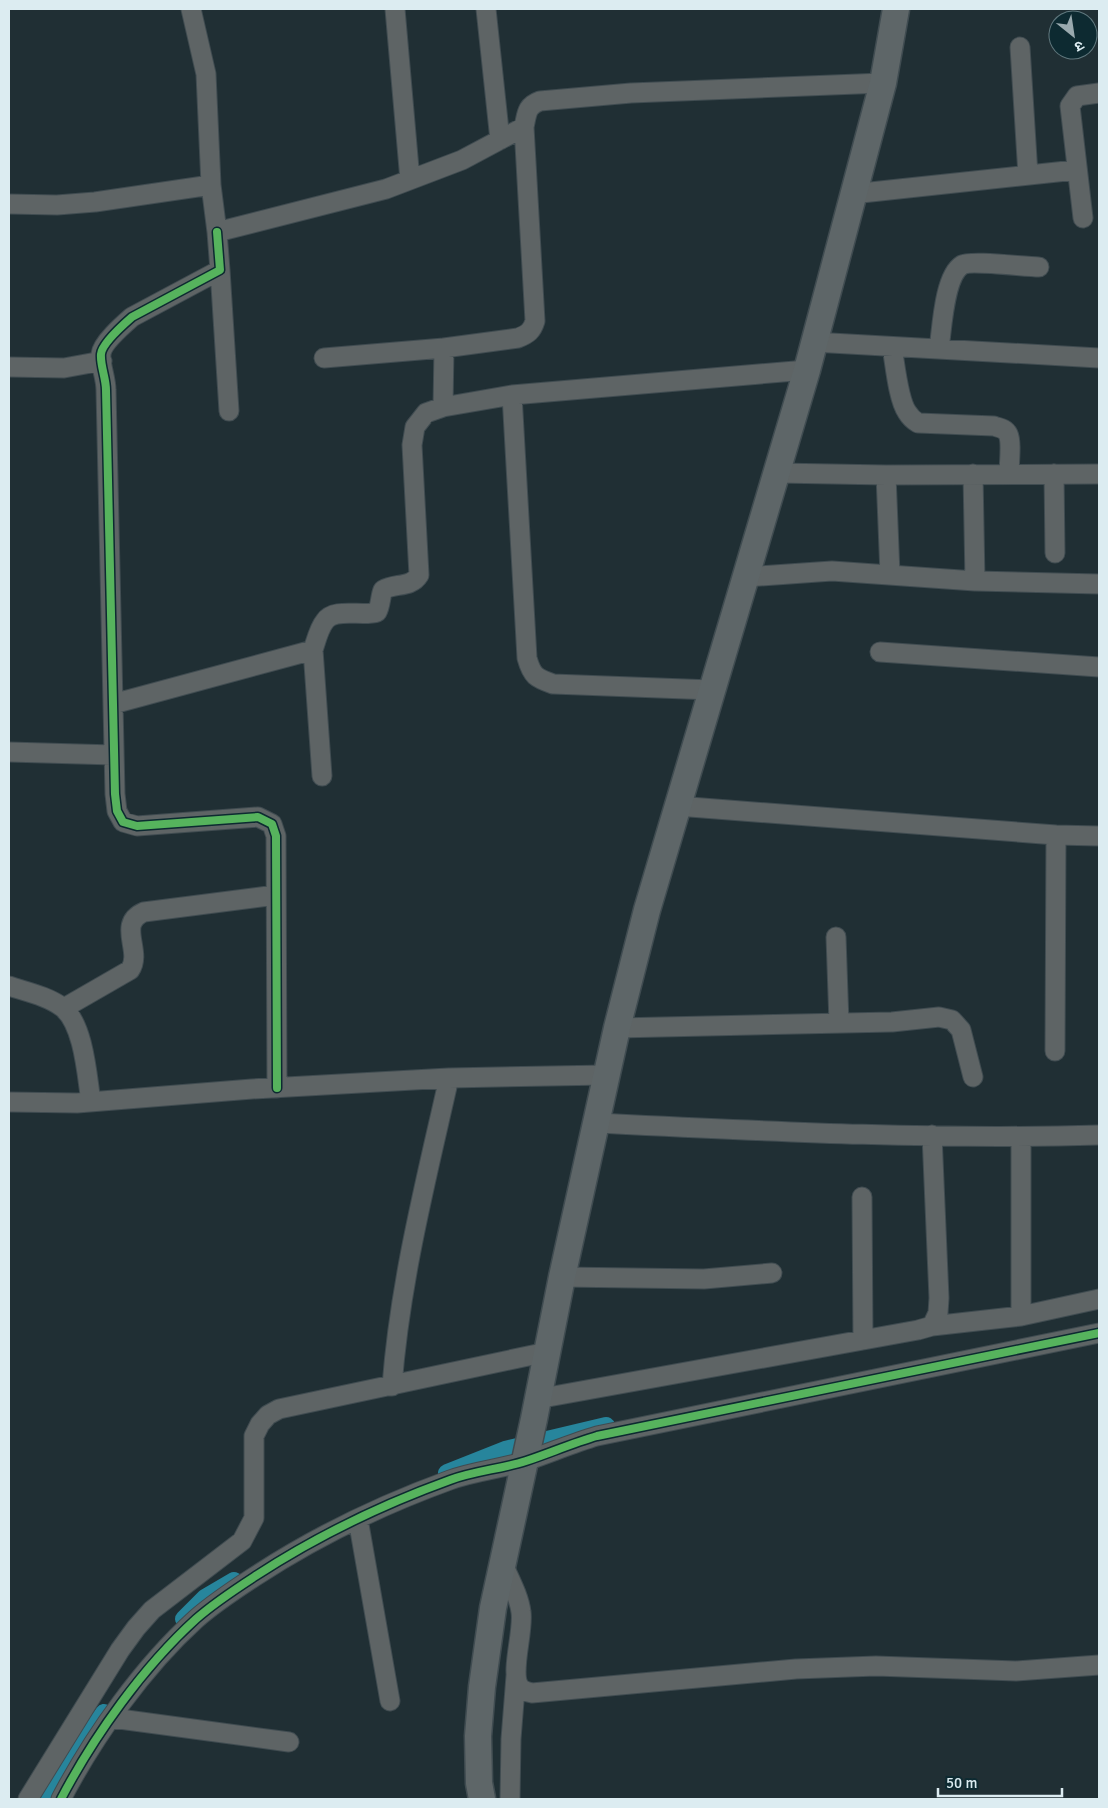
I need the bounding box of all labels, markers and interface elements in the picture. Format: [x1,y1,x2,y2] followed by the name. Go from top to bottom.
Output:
[1048,10,1098,60] north arrow
[1071,36,1087,56] text: उ
[938,1766,1062,1798] scale bar
[946,1774,977,1792] text: 50 m

